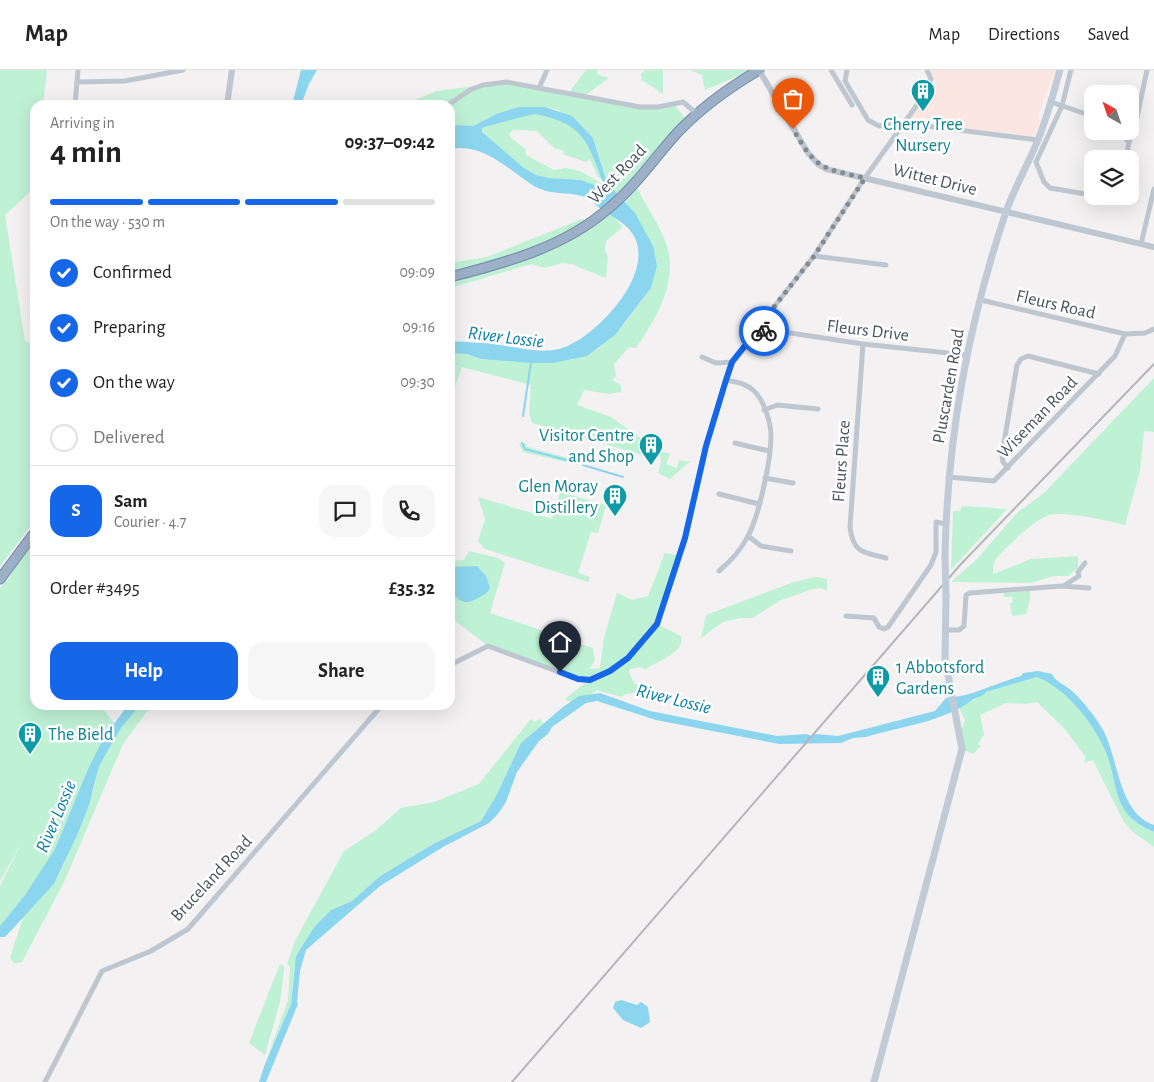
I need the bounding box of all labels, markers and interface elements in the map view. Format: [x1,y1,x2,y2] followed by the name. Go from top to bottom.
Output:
[25,22,68,46] text: Map
[929,26,960,44] text: Map
[988,26,1060,44] text: Directions
[1088,26,1129,44] text: Saved
[772,78,814,129] pin
[910,78,936,112] building icon: Cherry Tree Nursery
[779,85,807,113] icon: bag
[1084,85,1139,140] north arrow
[1084,85,1139,205] map controls
[50,115,115,131] text: Arriving in
[883,116,963,155] place label: Cherry Tree Nursery
[344,133,435,152] text: 09:37–09:42
[50,136,122,168] text: 4 min
[585,142,650,208] street label: West Road
[1084,150,1139,205] button: layers
[891,161,979,199] street label: Wittet Drive
[50,214,165,230] text: On the way · 530 m
[50,259,78,287] icon: check
[93,263,172,282] text: Confirmed
[399,264,435,280] text: 09:09
[1014,287,1097,323] street label: Fleurs Road
[739,306,789,356] courier
[50,314,78,342] icon: check
[750,317,778,345] icon: bike
[826,317,910,345] street label: Fleurs Drive
[93,318,166,337] text: Preparing
[402,319,435,335] text: 09:16
[467,323,545,352] water label: River Lossie
[930,327,968,445] street label: Pluscarden Road
[50,369,78,397] icon: check
[93,373,175,392] text: On the way
[994,373,1081,462] street label: Wiseman Road
[400,374,435,390] text: 09:30
[830,419,854,503] street label: Fleurs Place
[539,427,634,466] place label: Visitor Centre and Shop
[93,428,165,447] text: Delivered
[638,432,664,466] building icon: Visitor Centre and Shop
[518,478,598,517] place label: Glen Moray Distillery
[602,483,628,517] building icon: Glen Moray Distillery
[319,485,371,537] button: chat
[383,485,435,537] button: phone
[114,492,148,511] text: Sam
[71,501,81,520] text: S
[114,514,186,530] text: Courier · 4.7
[50,579,140,598] text: Order #3495
[389,579,435,598] text: £35.32
[539,621,581,672] pin
[546,628,574,656] icon: home
[50,642,238,700] button: Help
[248,642,435,700] button: Share
[896,659,984,698] place label: 1 Abbotsford Gardens
[865,664,891,698] building icon: 1 Abbotsford Gardens
[634,681,713,718] water label: River Lossie
[17,721,43,755] building icon: The Bield
[48,726,113,744] place label: The Bield
[33,778,80,855] water label: River Lossie
[168,832,256,925] street label: Bruceland Road

